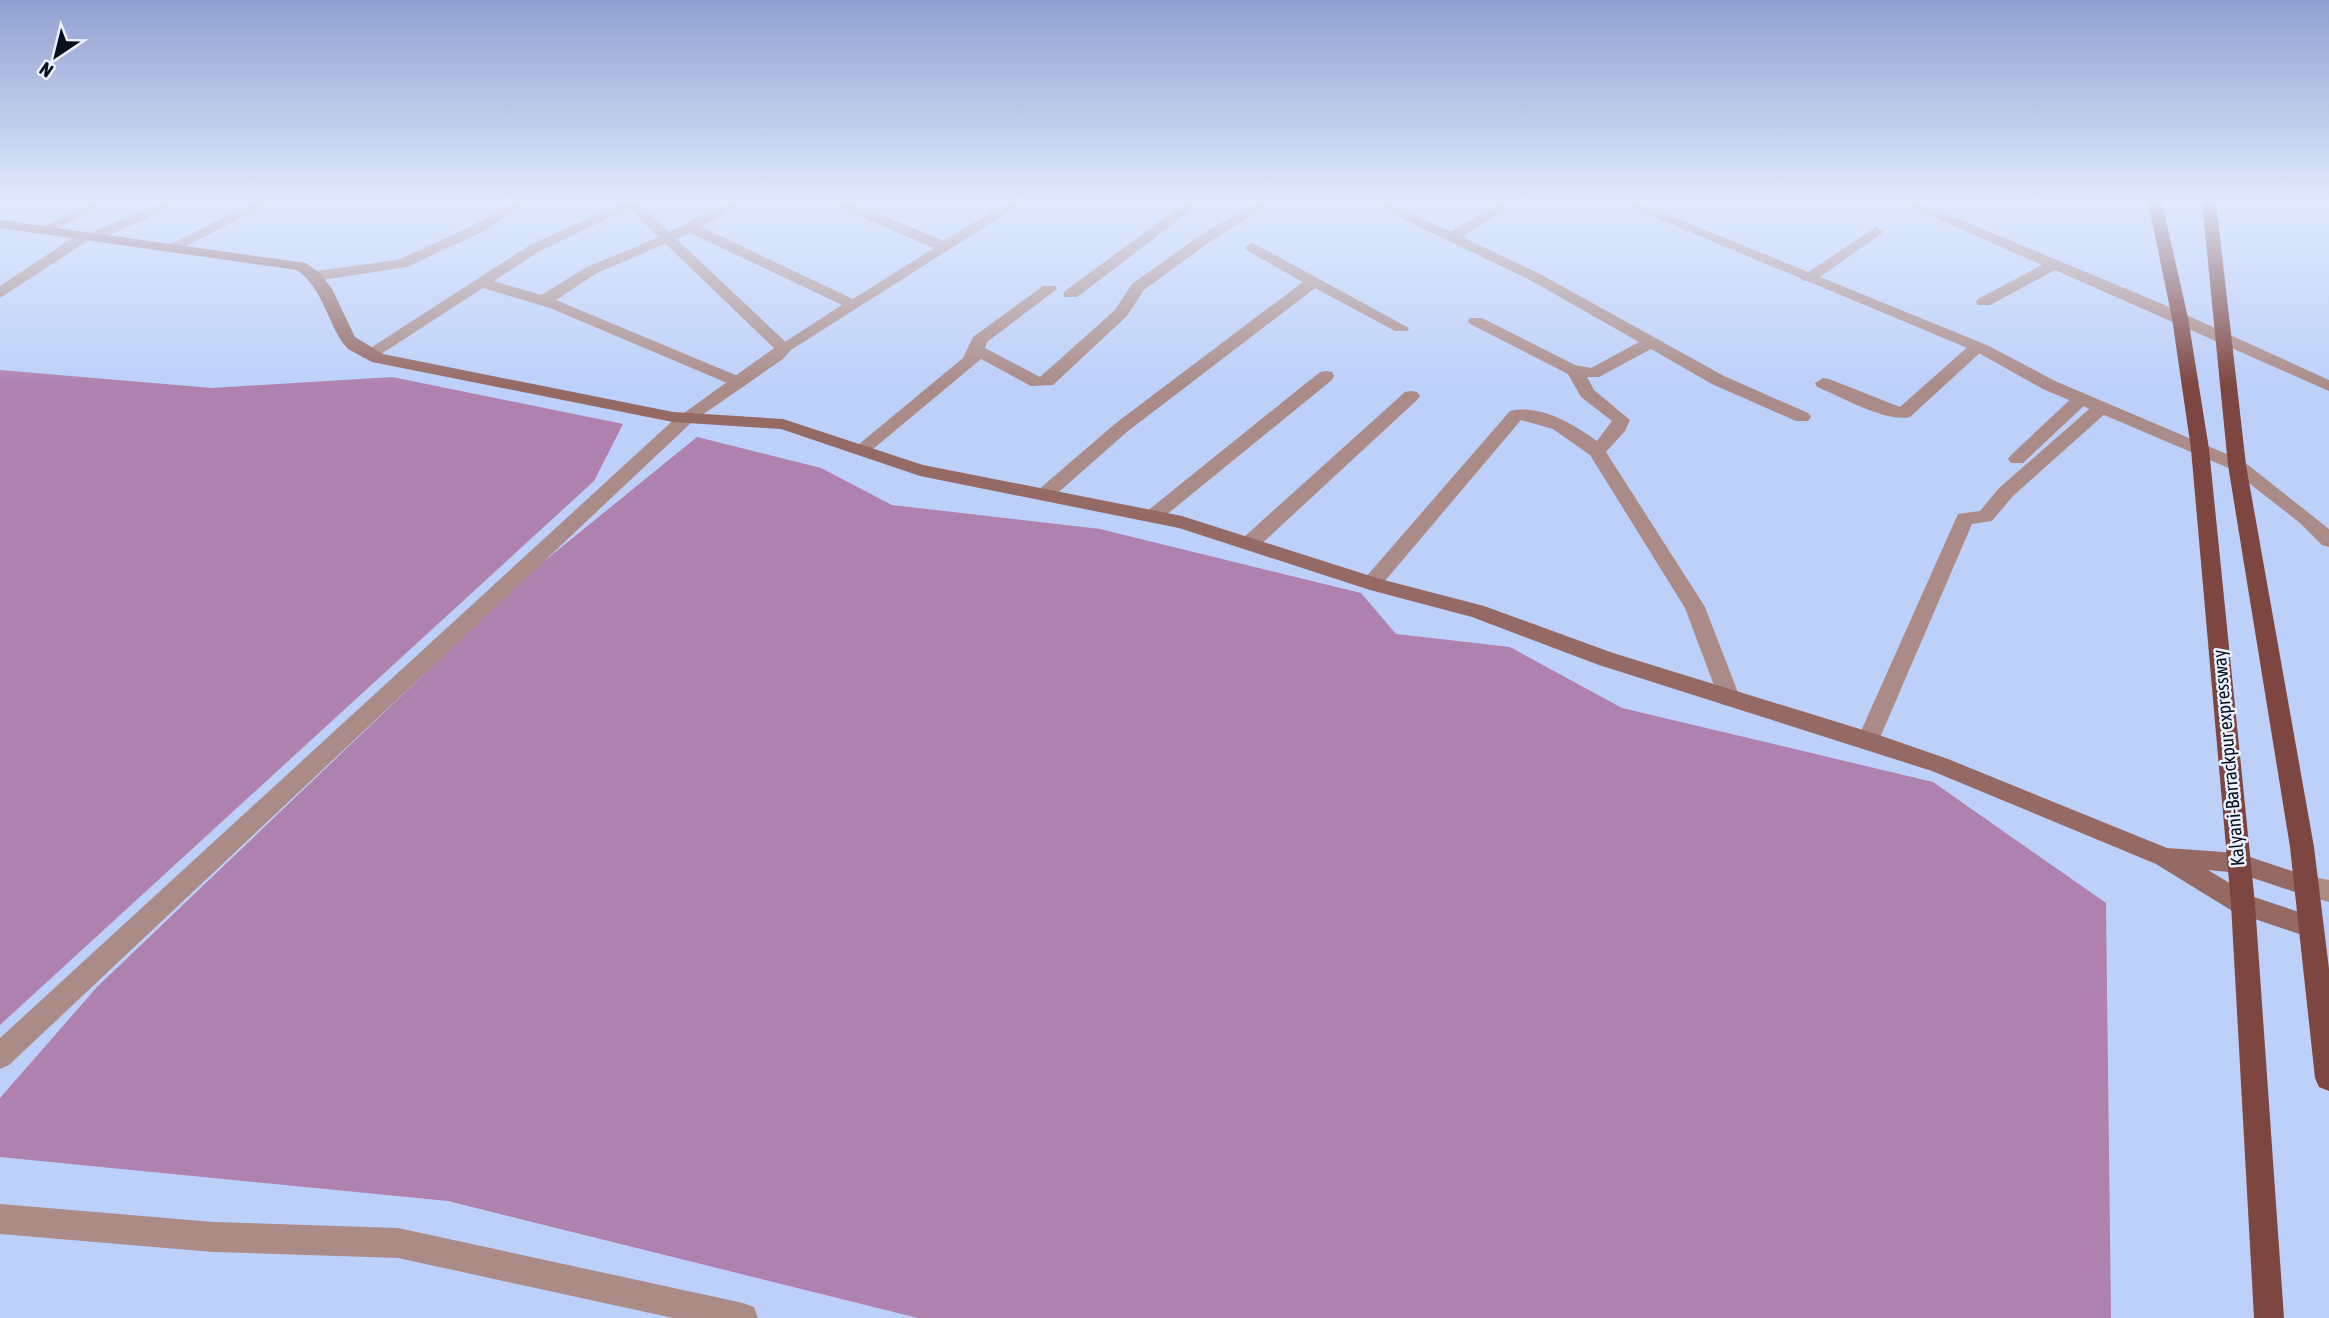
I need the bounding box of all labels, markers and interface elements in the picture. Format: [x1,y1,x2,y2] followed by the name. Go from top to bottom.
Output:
[21,21,91,91] north arrow
[35,58,57,82] text: N
[2208,649,2248,867] street label: Kalyani-Barrackpur expressway

